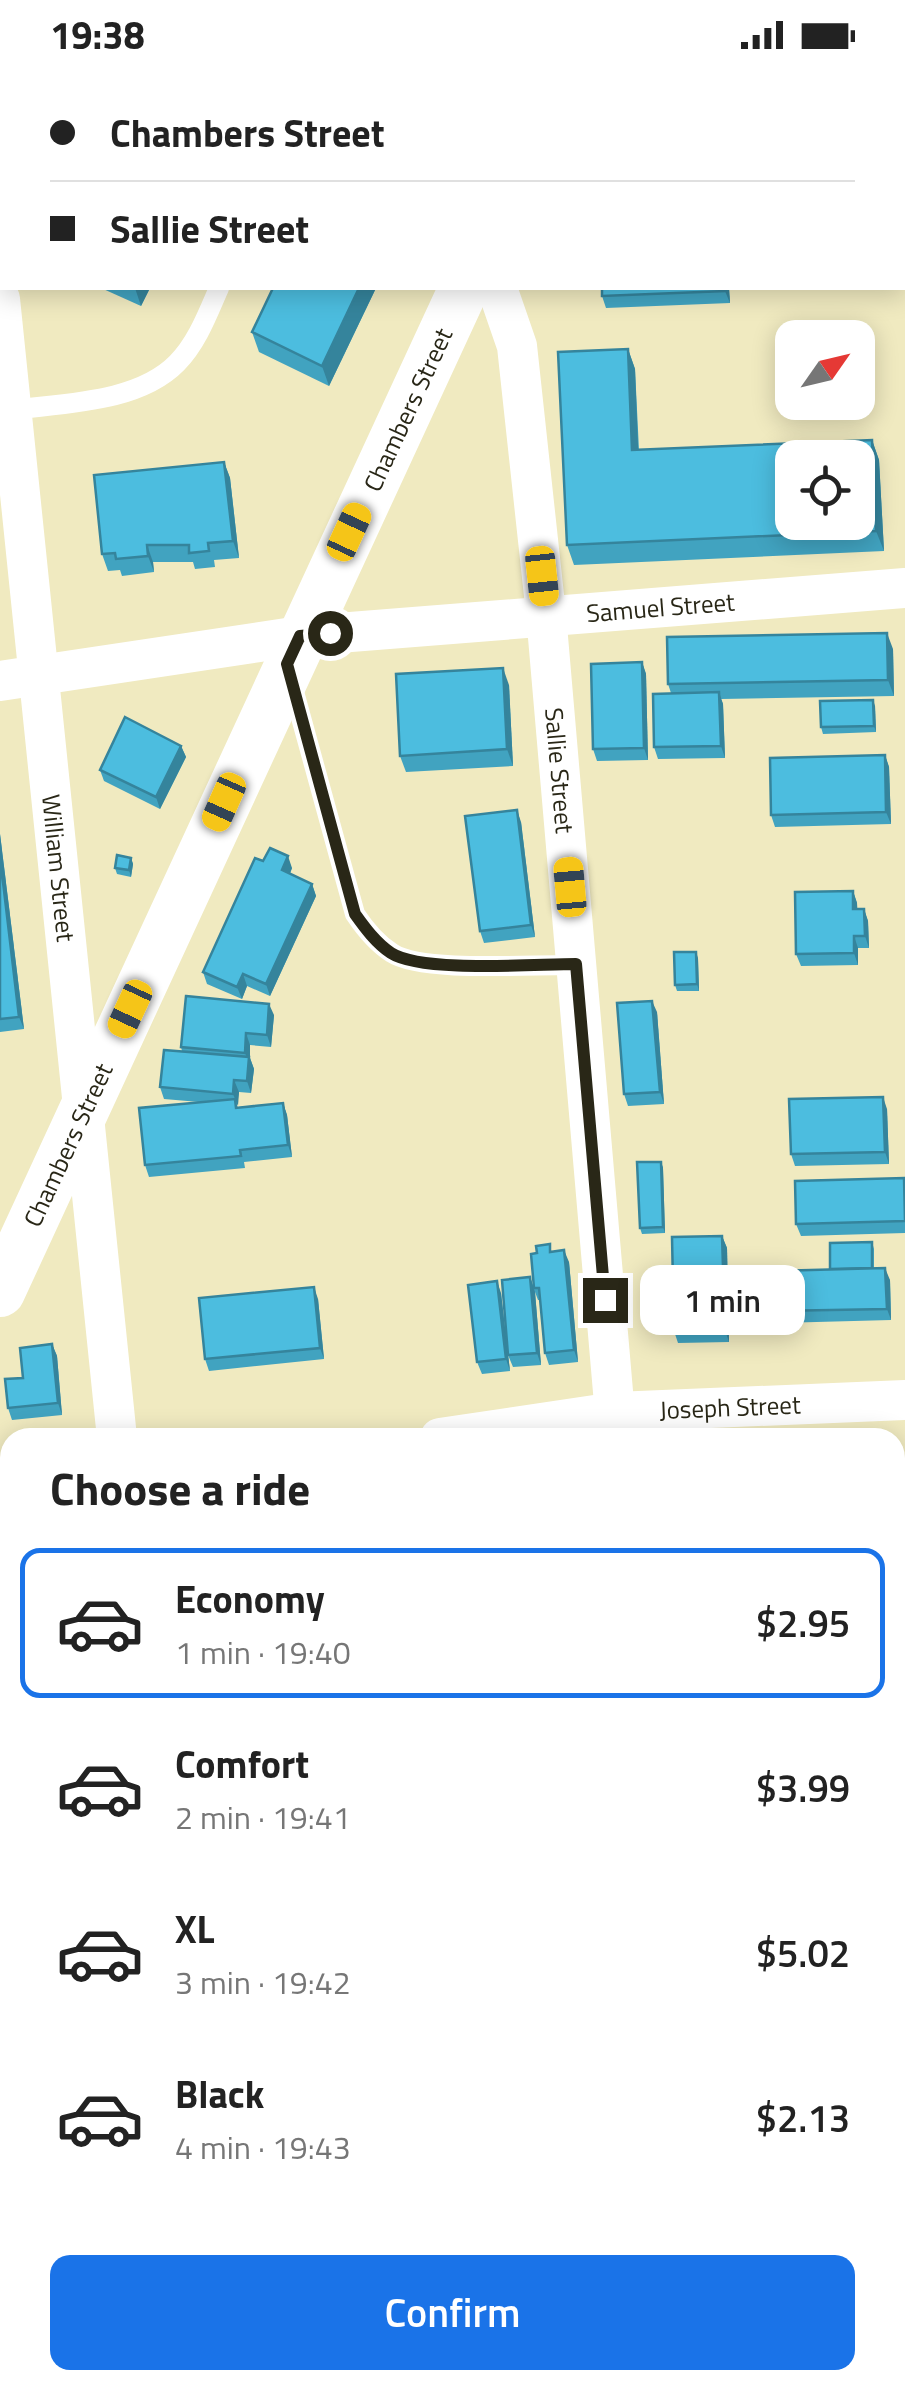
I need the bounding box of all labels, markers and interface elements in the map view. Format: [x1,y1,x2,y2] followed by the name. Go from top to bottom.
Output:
[50,6,145,64] text: 19:38
[110,104,384,162] text: Chambers Street
[110,200,309,258] text: Sallie Street
[775,320,875,420] north arrow
[775,320,875,540] map controls
[353,321,462,498] street label: Chambers Street
[775,440,875,540] button: locate
[323,498,375,566] car
[524,545,560,607] car
[585,583,736,632] street label: Samuel Street
[308,611,353,656] route start
[535,706,584,835] street label: Sallie Street
[198,768,250,836] car
[32,792,85,944] street label: William Street
[552,856,588,918] car
[104,975,156,1043] car
[14,1057,122,1233] street label: Chambers Street
[640,1265,805,1335] callout: 1 min
[684,1276,761,1324] text: 1 min
[583,1278,628,1323] route end
[659,1385,802,1429] street label: Joseph Street
[50,1454,310,1522] text: Choose a ride
[175,1570,325,1628] text: Economy
[55,1578,145,1668] icon: car
[756,1594,850,1652] text: $2.95
[175,1628,351,1676] text: 1 min · 19:40
[175,1735,309,1793] text: Comfort
[55,1743,145,1833] icon: car
[756,1759,850,1817] text: $3.99
[175,1793,351,1841] text: 2 min · 19:41
[175,1900,215,1958] text: XL
[55,1908,145,1998] icon: car
[756,1924,850,1982] text: $5.02
[175,1958,351,2006] text: 3 min · 19:42
[175,2065,264,2123] text: Black
[55,2073,145,2163] icon: car
[756,2089,850,2147] text: $2.13
[175,2123,351,2171] text: 4 min · 19:43
[50,2255,855,2370] button: Confirm

